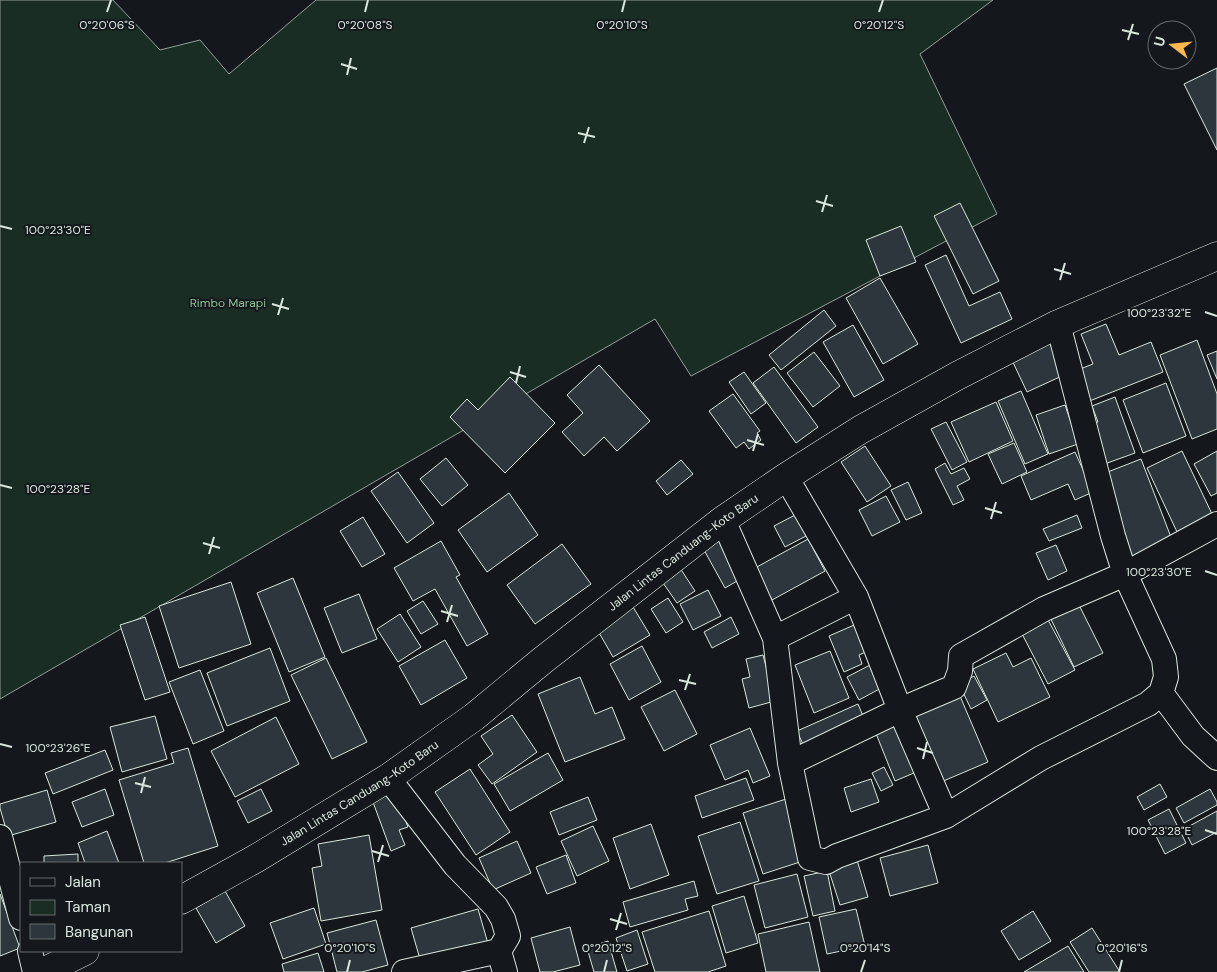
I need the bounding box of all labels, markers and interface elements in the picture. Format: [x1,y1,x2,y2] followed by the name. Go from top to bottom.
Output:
[79,17,135,33] text: 0°20'06"S
[337,17,393,33] text: 0°20'08"S
[596,17,648,33] text: 0°20'10"S
[854,17,904,33] text: 0°20'12"S
[1147,20,1197,70] north arrow
[1150,34,1169,49] text: U
[25,222,91,238] text: 100°23'30"E
[190,295,266,311] park label: Rimbo Marapi
[1127,305,1191,321] text: 100°23'32"E
[26,481,90,497] text: 100°23'28"E
[605,490,762,615] street label: Jalan Lintas Canduang-Koto Baru
[1126,564,1192,580] text: 100°23'30"E
[277,737,442,850] street label: Jalan Lintas Canduang-Koto Baru
[26,740,91,756] text: 100°23'26"E
[1127,823,1191,839] text: 100°23'28"E
[20,862,182,952] legend
[65,872,101,892] text: Jalan
[65,897,111,917] text: Taman
[65,922,133,942] text: Bangunan
[324,940,376,956] text: 0°20'10"S
[582,940,632,956] text: 0°20'12"S
[840,940,890,956] text: 0°20'14"S
[1097,940,1148,956] text: 0°20'16"S

